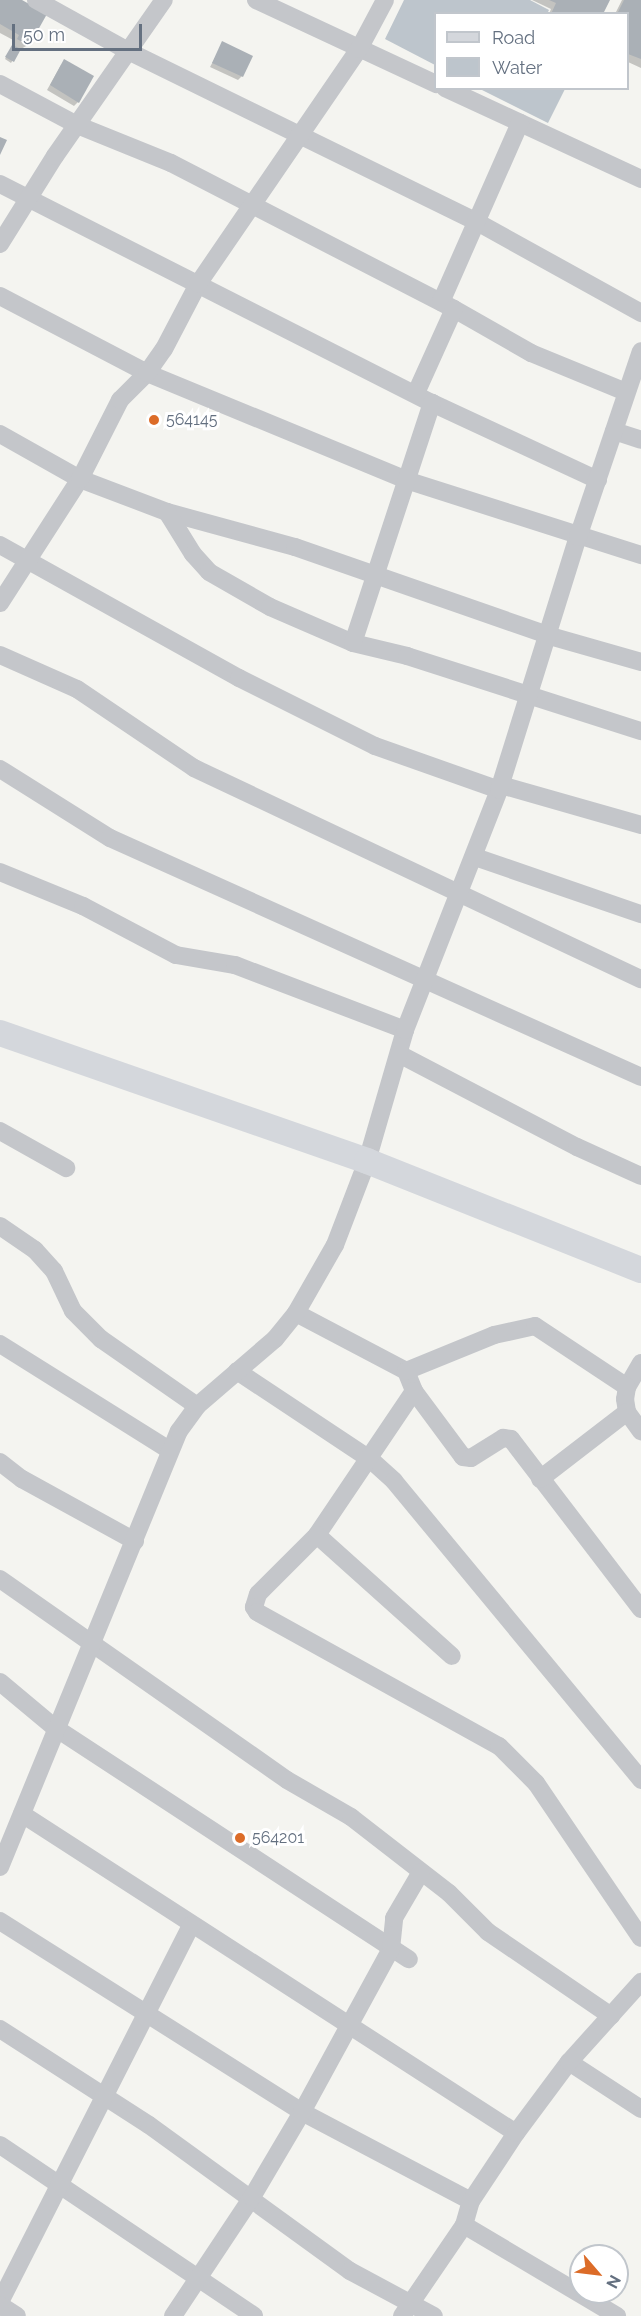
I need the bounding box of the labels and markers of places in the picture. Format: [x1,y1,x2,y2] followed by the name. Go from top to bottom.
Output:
[166,410,217,430] place label: 564145
[147,413,161,427] marker: 564145
[252,1828,304,1848] place label: 564201
[233,1831,247,1845] marker: 564201

